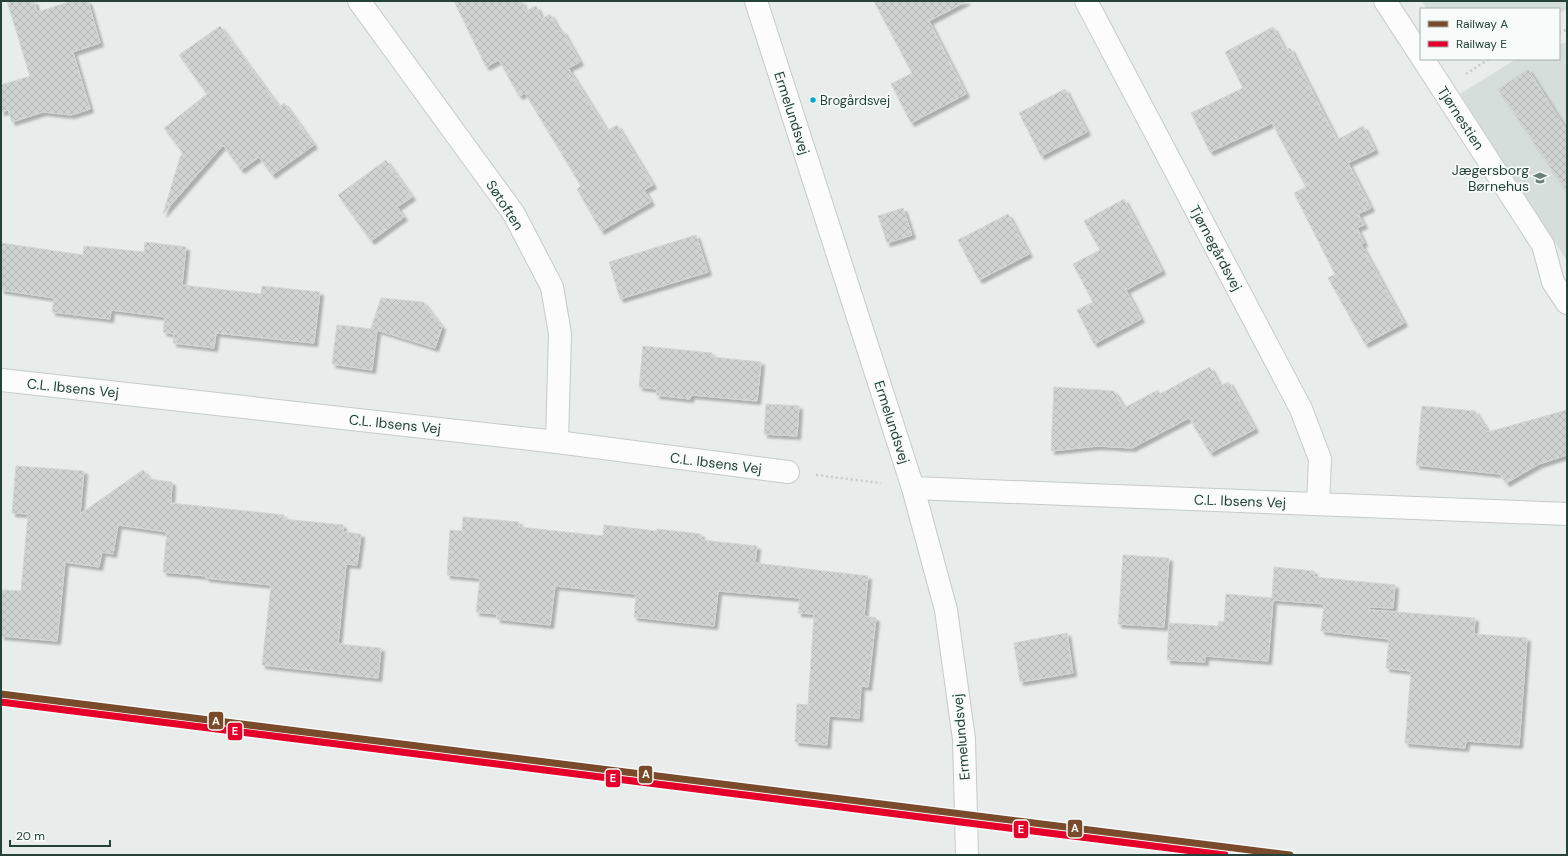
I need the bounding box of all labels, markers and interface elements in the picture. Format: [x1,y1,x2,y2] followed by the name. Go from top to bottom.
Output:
[1420,8,1560,60] legend
[1456,16,1508,32] text: Railway A
[1456,36,1507,52] text: Railway E
[770,69,814,157] street label: Ermelundsvej
[1434,83,1488,153] street label: Tjørnestien
[820,92,890,109] place label: Brogårdsvej
[808,95,818,105] marker: Brogårdsvej
[1452,161,1529,195] place label: Jægersborg Børnehus
[1532,170,1548,186] school or university icon: Jægersborg Børnehus
[482,177,528,233] street label: Søtoften
[1186,202,1246,294] street label: Tjørnegårdsvej
[26,374,120,402] street label: C.L. Ibsens Vej
[870,378,914,466] street label: Ermelundsvej
[348,410,442,438] street label: C.L. Ibsens Vej
[669,448,763,478] street label: C.L. Ibsens Vej
[1194,490,1286,512] street label: C.L. Ibsens Vej
[948,693,974,781] street label: Ermelundsvej
[208,711,224,730] line badge: A
[212,714,220,728] text: A
[227,722,243,741] line badge: E
[232,724,238,738] text: E
[638,765,653,784] line badge: A
[642,767,650,781] text: A
[605,769,621,788] line badge: E
[610,771,616,785] text: E
[1067,819,1083,838] line badge: A
[1013,820,1029,839] line badge: E
[1071,821,1079,835] text: A
[10,822,110,848] scale bar
[1018,822,1024,836] text: E
[16,828,45,844] text: 20 m

